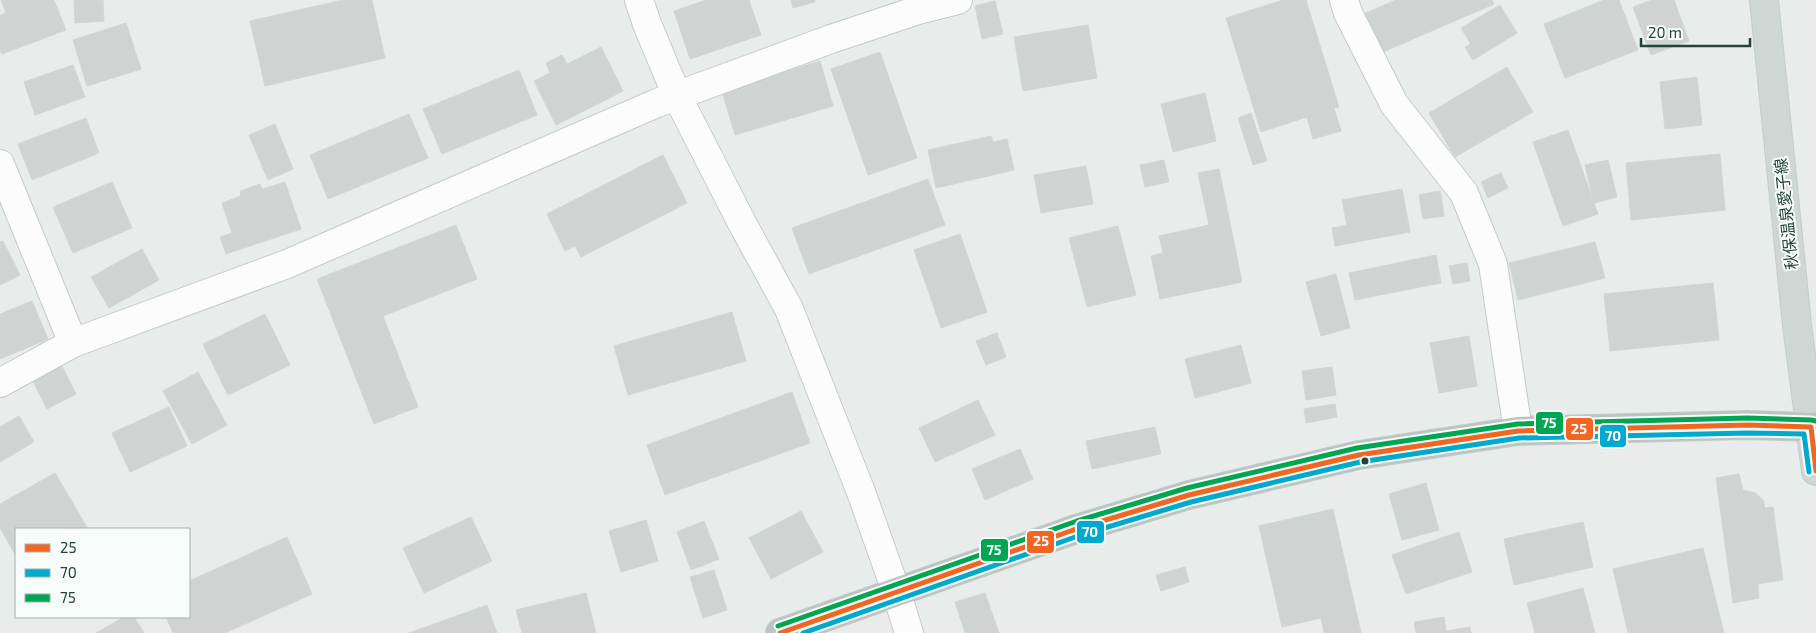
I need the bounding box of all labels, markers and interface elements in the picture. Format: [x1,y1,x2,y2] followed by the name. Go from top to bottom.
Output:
[1641,15,1750,47] scale bar
[1648,23,1682,41] text: 20 m
[1770,157,1801,271] street label: 秋保温泉愛子線
[1535,411,1564,435] line badge: 75
[1541,414,1557,431] text: 75
[1565,417,1594,441] line badge: 25
[1571,420,1587,437] text: 25
[1599,424,1627,448] line badge: 70
[1605,427,1621,444] text: 70
[1360,456,1370,466] unlabelled marker
[1076,520,1105,544] line badge: 70
[1082,523,1098,540] text: 70
[15,528,190,618] legend
[1026,530,1055,554] line badge: 25
[1033,532,1049,549] text: 25
[60,538,76,556] text: 25
[980,538,1009,562] line badge: 75
[986,541,1002,558] text: 75
[60,563,77,581] text: 70
[60,588,76,606] text: 75

